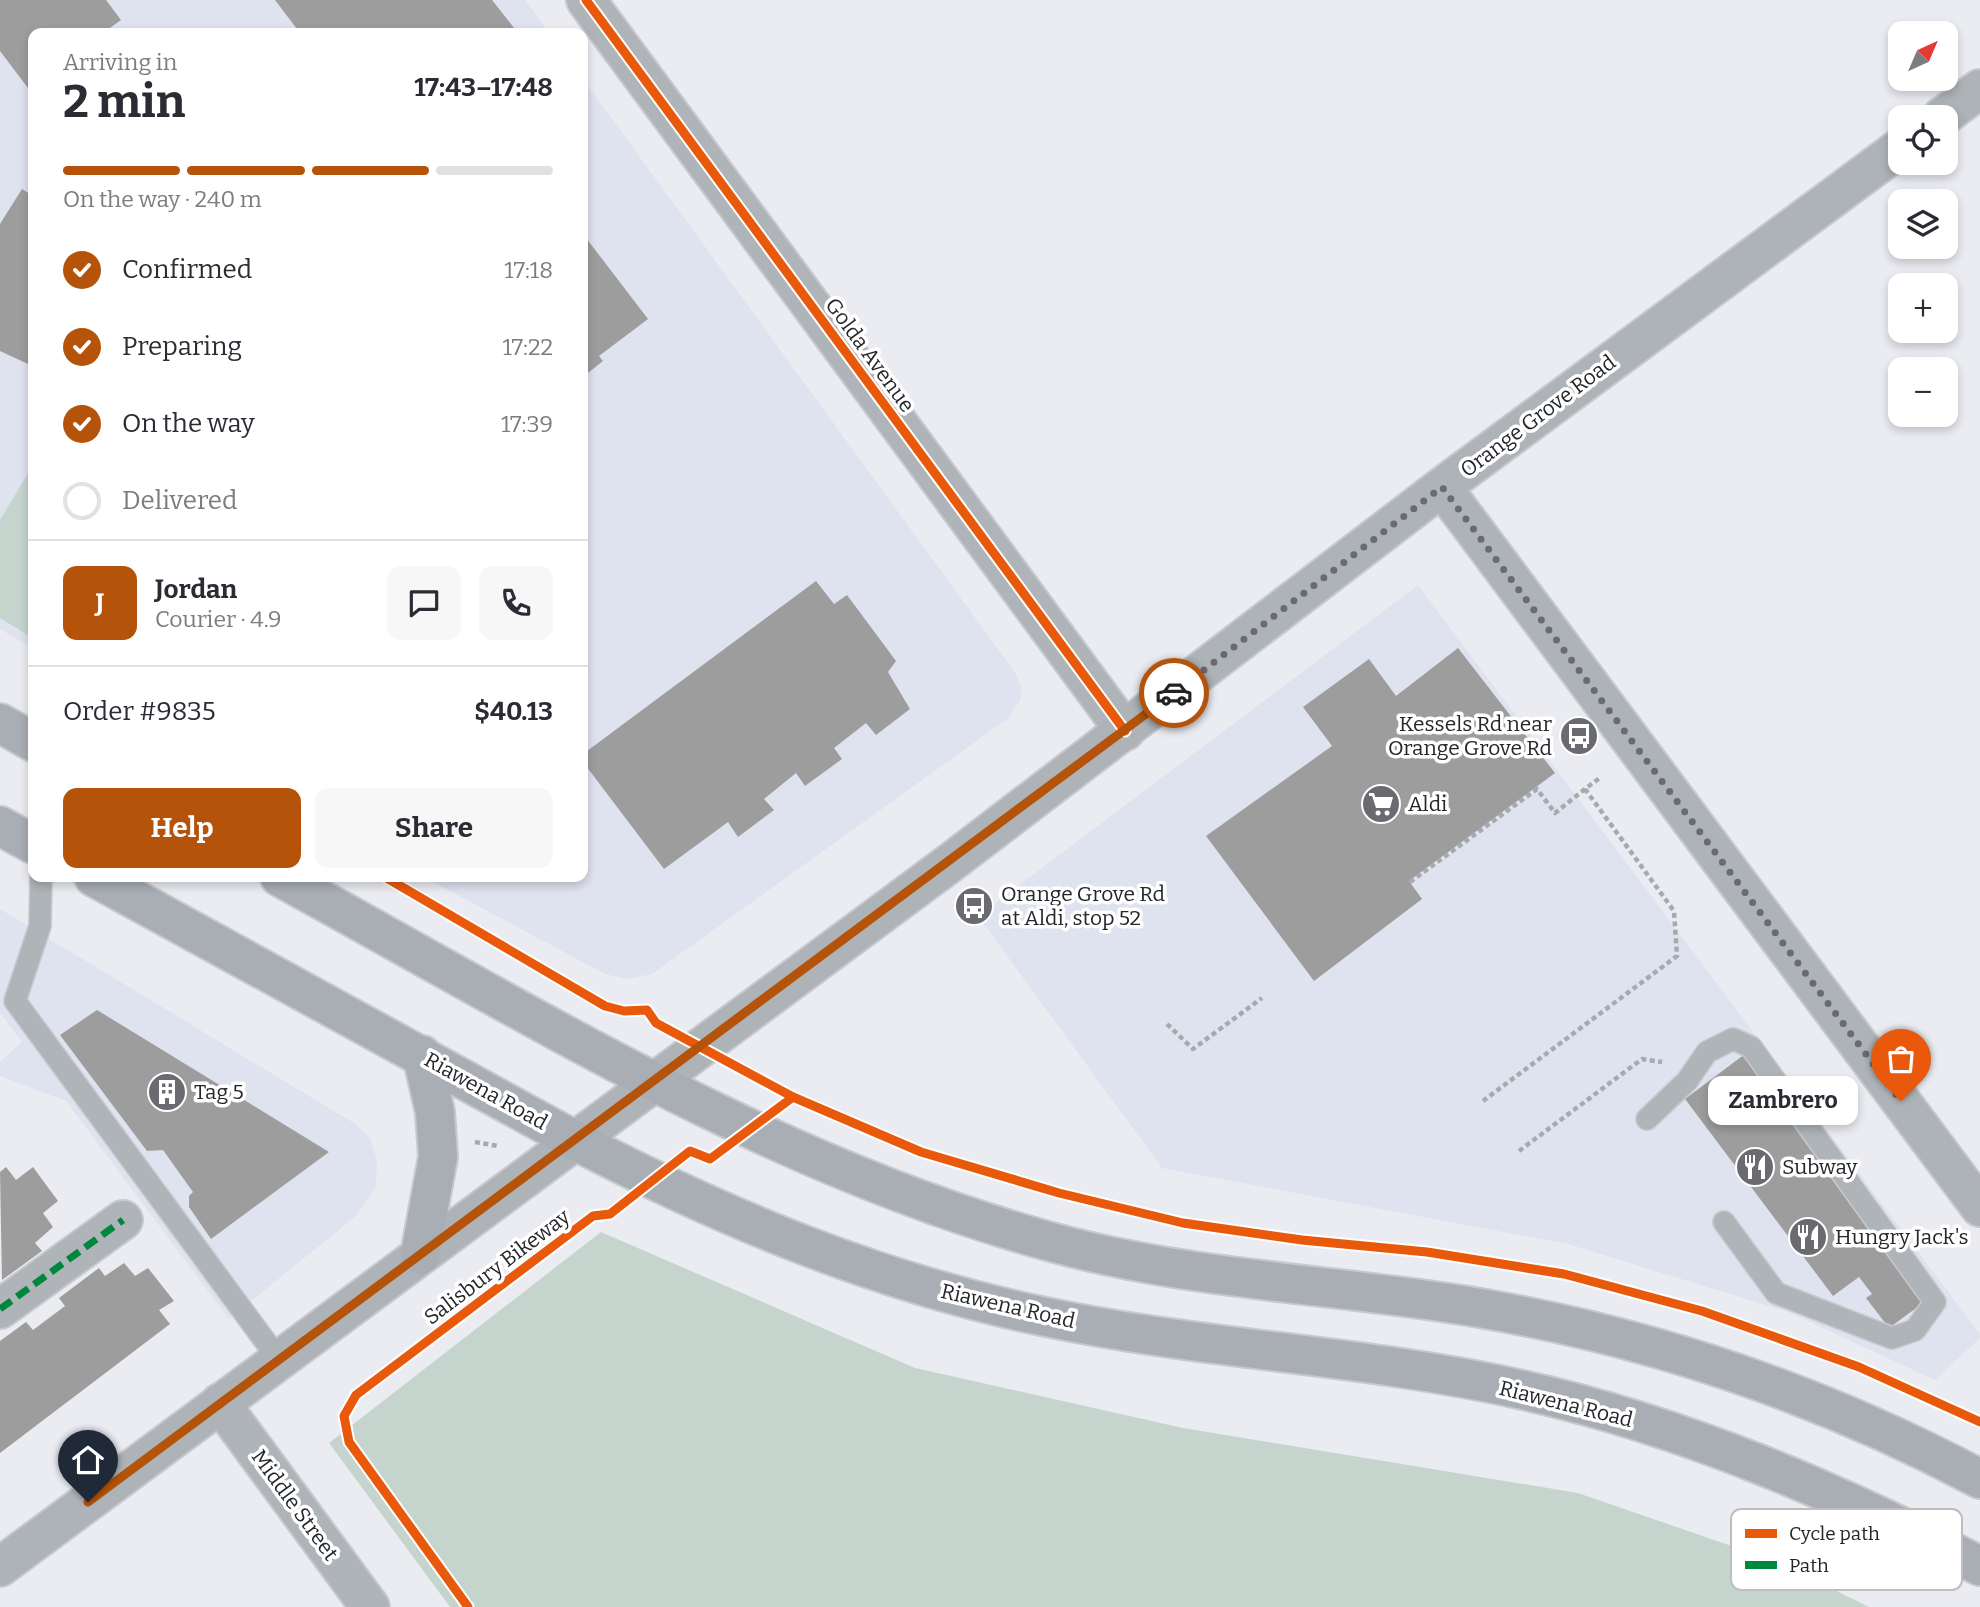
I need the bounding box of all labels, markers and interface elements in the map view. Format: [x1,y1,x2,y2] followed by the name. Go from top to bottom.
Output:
[1888,21,1958,91] north arrow
[1888,21,1958,427] map controls
[63,48,177,76] text: Arriving in
[414,72,553,103] text: 17:43–17:48
[63,74,185,129] text: 2 min
[1888,105,1958,175] button: locate
[63,185,262,213] text: On the way · 240 m
[1888,189,1958,259] button: layers
[63,251,101,289] icon: check
[122,254,252,285] text: Confirmed
[504,256,553,284] text: 17:18
[1888,273,1958,343] button: +
[820,293,920,417] street label: Golda Avenue
[63,328,101,366] icon: check
[122,331,242,362] text: Preparing
[502,333,553,361] text: 17:22
[1455,349,1621,483] street label: Orange Grove Road
[1888,357,1958,427] button: −
[63,405,101,443] icon: check
[122,408,255,439] text: On the way
[501,410,553,438] text: 17:39
[122,485,237,516] text: Delivered
[387,566,461,640] button: chat
[479,566,553,640] button: phone
[155,574,237,605] text: Jordan
[96,588,104,619] text: J
[155,605,282,633] text: Courier · 4.9
[1139,658,1209,728] courier
[1155,674,1193,712] icon: car
[63,696,216,727] text: Order #9835
[474,696,553,727] text: $40.13
[1388,711,1552,761] place label: Kessels Rd near Orange Grove Rd
[1558,715,1600,757] bus stop icon: Kessels Rd near Orange Grove Rd
[1360,783,1402,825] supermarket icon: Aldi
[63,788,301,868] button: Help
[315,788,553,868] button: Share
[1408,791,1447,817] place label: Aldi
[1001,881,1165,931] place label: Orange Grove Rd at Aldi, stop 52
[953,885,995,927] bus stop icon: Orange Grove Rd at Aldi, stop 52
[1871,1029,1931,1101] pin
[1882,1040,1920,1078] icon: bag
[420,1046,552,1136] street label: Riawena Road
[146,1071,188,1113] building icon: Tag 5
[1708,1076,1859,1126] callout: Zambrero
[194,1079,244,1105] place label: Tag 5
[1728,1086,1838,1114] text: Zambrero
[1734,1146,1776,1188] restaurant icon: Subway
[1782,1154,1858,1180] place label: Subway
[419,1203,576,1330] street label: Salisbury Bikeway
[1787,1216,1829,1258] restaurant icon: Hungry Jack's
[1835,1224,1969,1250] place label: Hungry Jack's
[938,1278,1078,1334] street label: Riawena Road
[1497,1375,1635,1433] street label: Riawena Road
[58,1430,118,1502] pin
[69,1441,107,1479] icon: home
[246,1444,344,1566] street label: Middle Street
[1731,1509,1962,1590] legend
[1789,1522,1880,1545] text: Cycle path
[1789,1554,1829,1577] text: Path

